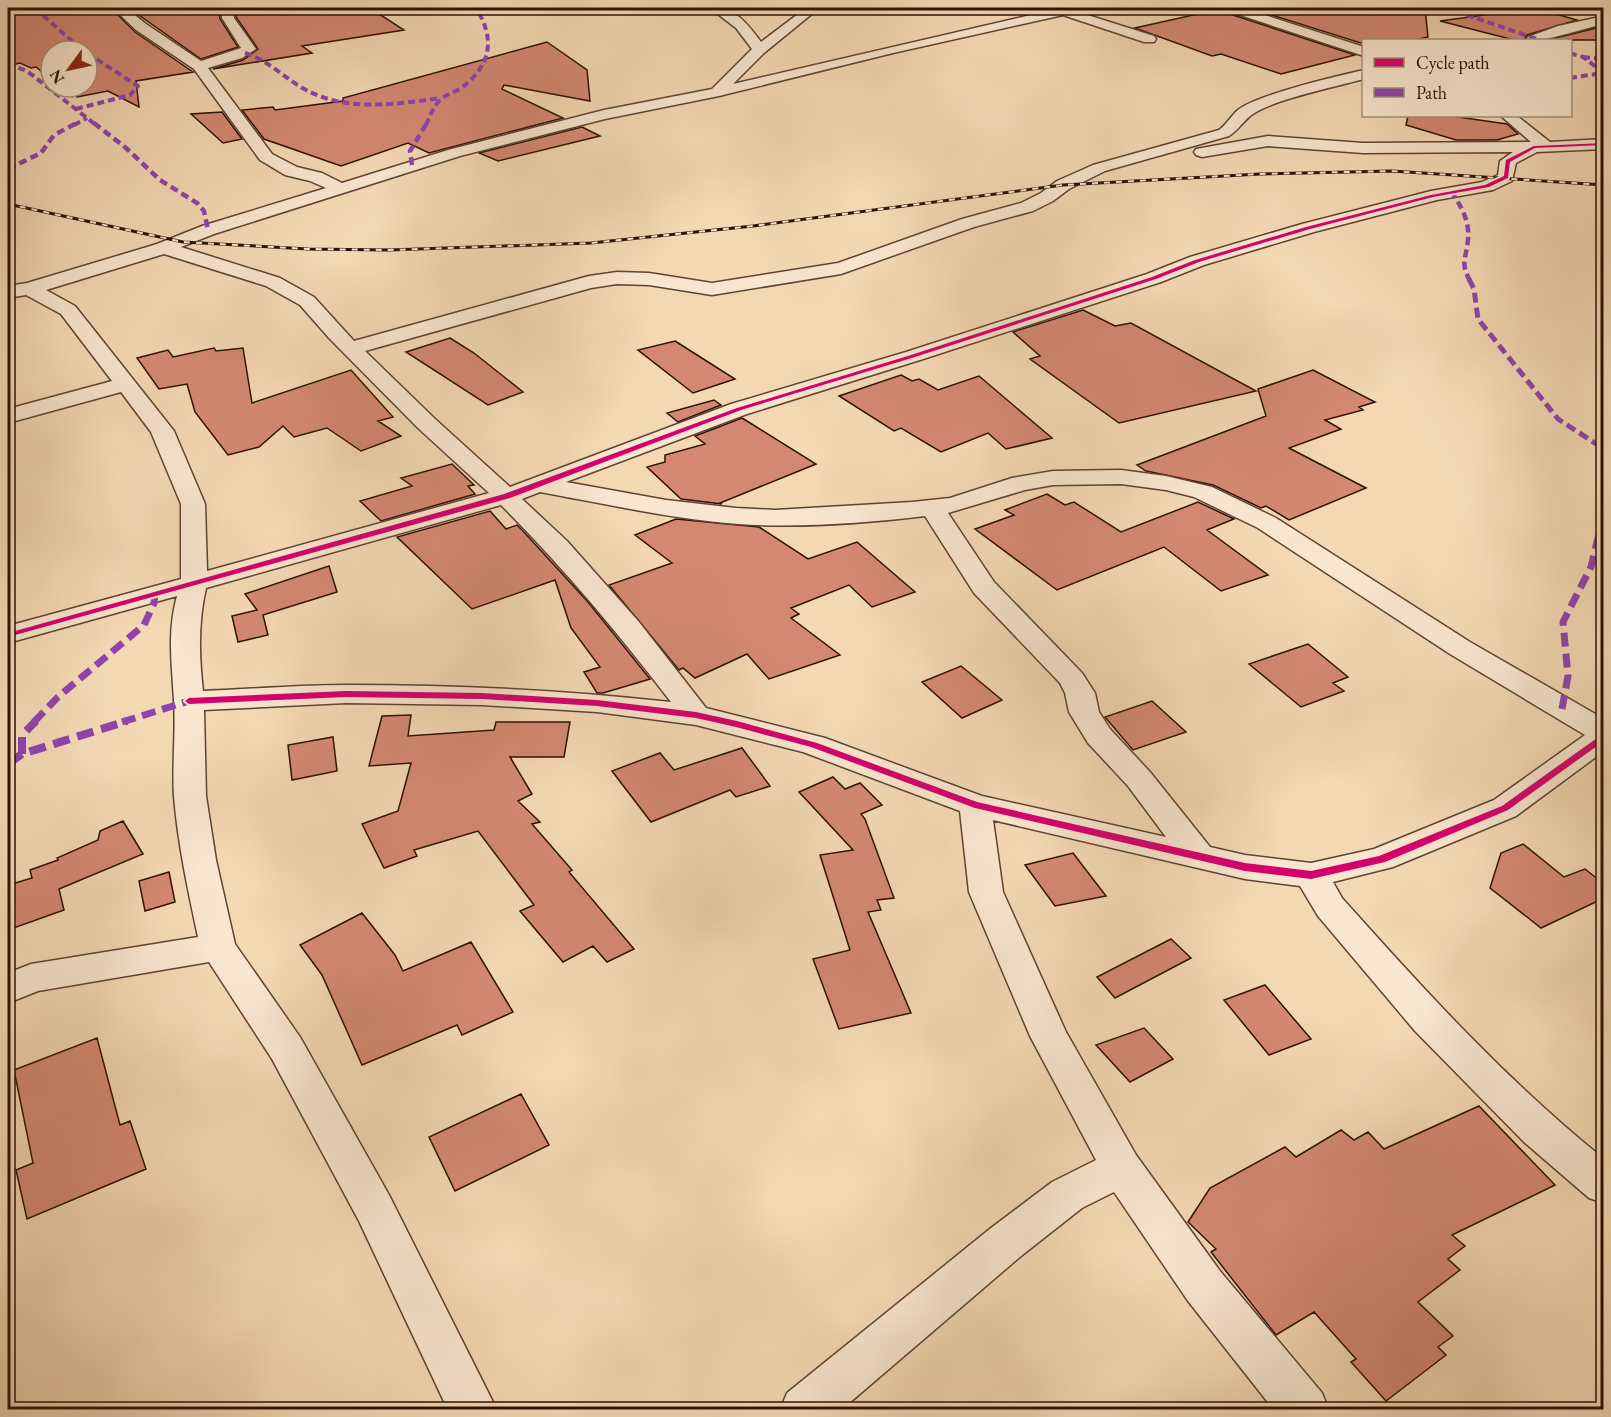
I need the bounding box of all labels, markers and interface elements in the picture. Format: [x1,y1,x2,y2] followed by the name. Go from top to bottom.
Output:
[39,39,99,99] north arrow
[1362,39,1572,117] legend
[1416,51,1490,74] text: Cycle path
[44,66,69,88] text: N
[1416,81,1447,104] text: Path

